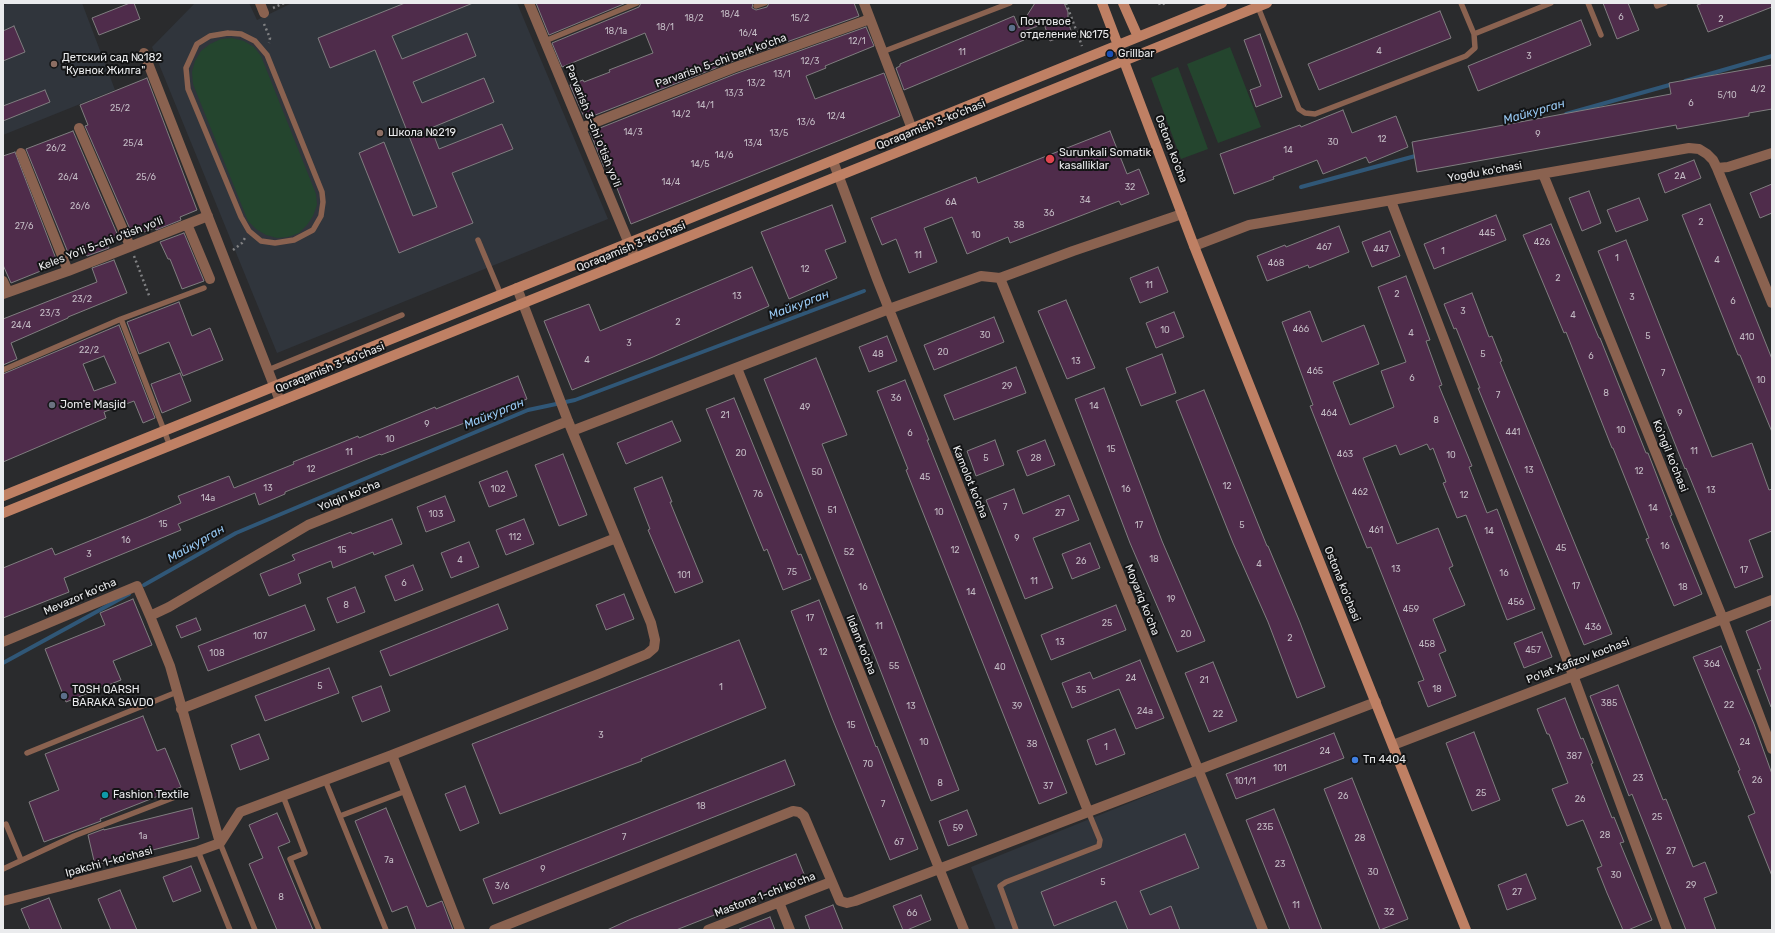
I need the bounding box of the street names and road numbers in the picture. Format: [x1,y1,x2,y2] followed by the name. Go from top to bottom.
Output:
[654,31,788,91] street label: Parvarish 5-chi berk ko'cha
[562,63,624,189] street label: Parvarish 3-chi o'tish yo'li
[875,97,987,153] street label: Qoraqamish 3-ko'chasi
[1152,113,1190,185] street label: Ostona ko'cha
[1447,159,1523,185] street label: Yogdu ko'chasi
[37,214,165,274] street label: Keles Yo'li 5-chi o'tish yo'li
[575,219,687,275] street label: Qoraqamish 3-ko'chasi
[274,340,386,396] street label: Qoraqamish 3-ko'chasi
[1650,418,1690,494] street label: Ko'ngil ko'chasi
[949,444,991,520] street label: Kamolot ko'cha
[316,478,382,514] street label: Yolqin ko'cha
[1321,545,1363,623] street label: Ostona ko'chasi
[1122,563,1162,637] street label: Moyariq ko'cha
[42,576,118,618] street label: Mevazor ko'cha
[843,613,879,677] street label: Ildam ko'cha
[1525,635,1631,687] street label: Po'lat Xafizov kochasi
[64,844,154,880] street label: Ipakchi 1-ko'chasi
[713,870,817,920] street label: Mastona 1-chi ko'cha

